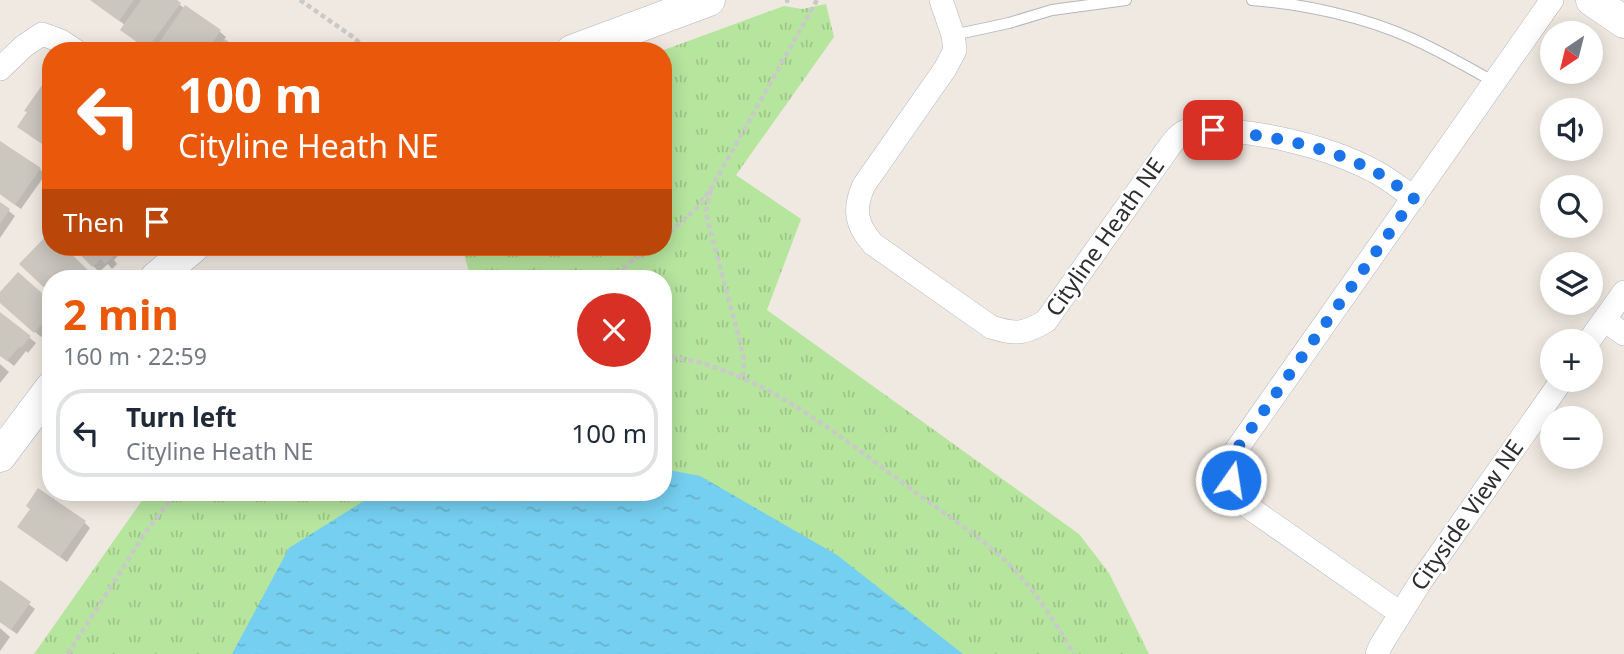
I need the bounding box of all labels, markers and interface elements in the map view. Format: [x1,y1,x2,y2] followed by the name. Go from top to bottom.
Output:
[1540,21,1603,84] north arrow
[1540,21,1603,469] map controls
[178,61,323,127] text: 100 m
[63,70,154,161] icon: left
[1540,98,1603,161] button: sound
[1183,100,1243,160] pin
[1194,111,1232,149] icon: arrive
[178,124,438,167] text: Cityline Heath NE
[1037,151,1171,322] street label: Cityline Heath NE
[1540,175,1603,238] button: search
[138,203,176,241] icon: arrive
[63,204,124,240] text: Then
[1540,252,1603,315] button: layers
[63,285,179,342] text: 2 min
[577,293,651,367] button: close
[1540,329,1603,392] button: +
[63,340,207,372] text: 160 m · 22:59
[126,399,237,435] text: Turn left
[1540,406,1603,469] button: −
[67,414,105,452] icon: left
[571,415,647,451] text: 100 m
[1402,433,1530,596] street label: Cityside View NE
[126,435,313,467] text: Cityline Heath NE
[1194,443,1268,517] position arrow

